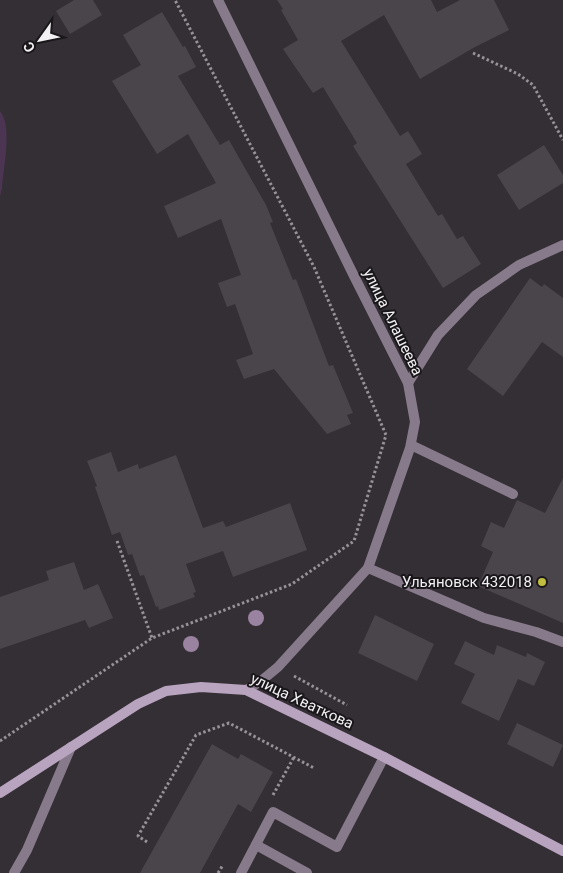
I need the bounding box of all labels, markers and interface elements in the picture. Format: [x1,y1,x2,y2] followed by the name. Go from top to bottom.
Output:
[15,15,65,65] north arrow
[20,39,38,55] text: С
[359,266,427,378] street label: улица Алашеева
[402,573,532,591] place label: Ульяновск 432018
[536,576,548,588] marker: Ульяновск 432018
[248,669,356,733] street label: улица Хваткова

